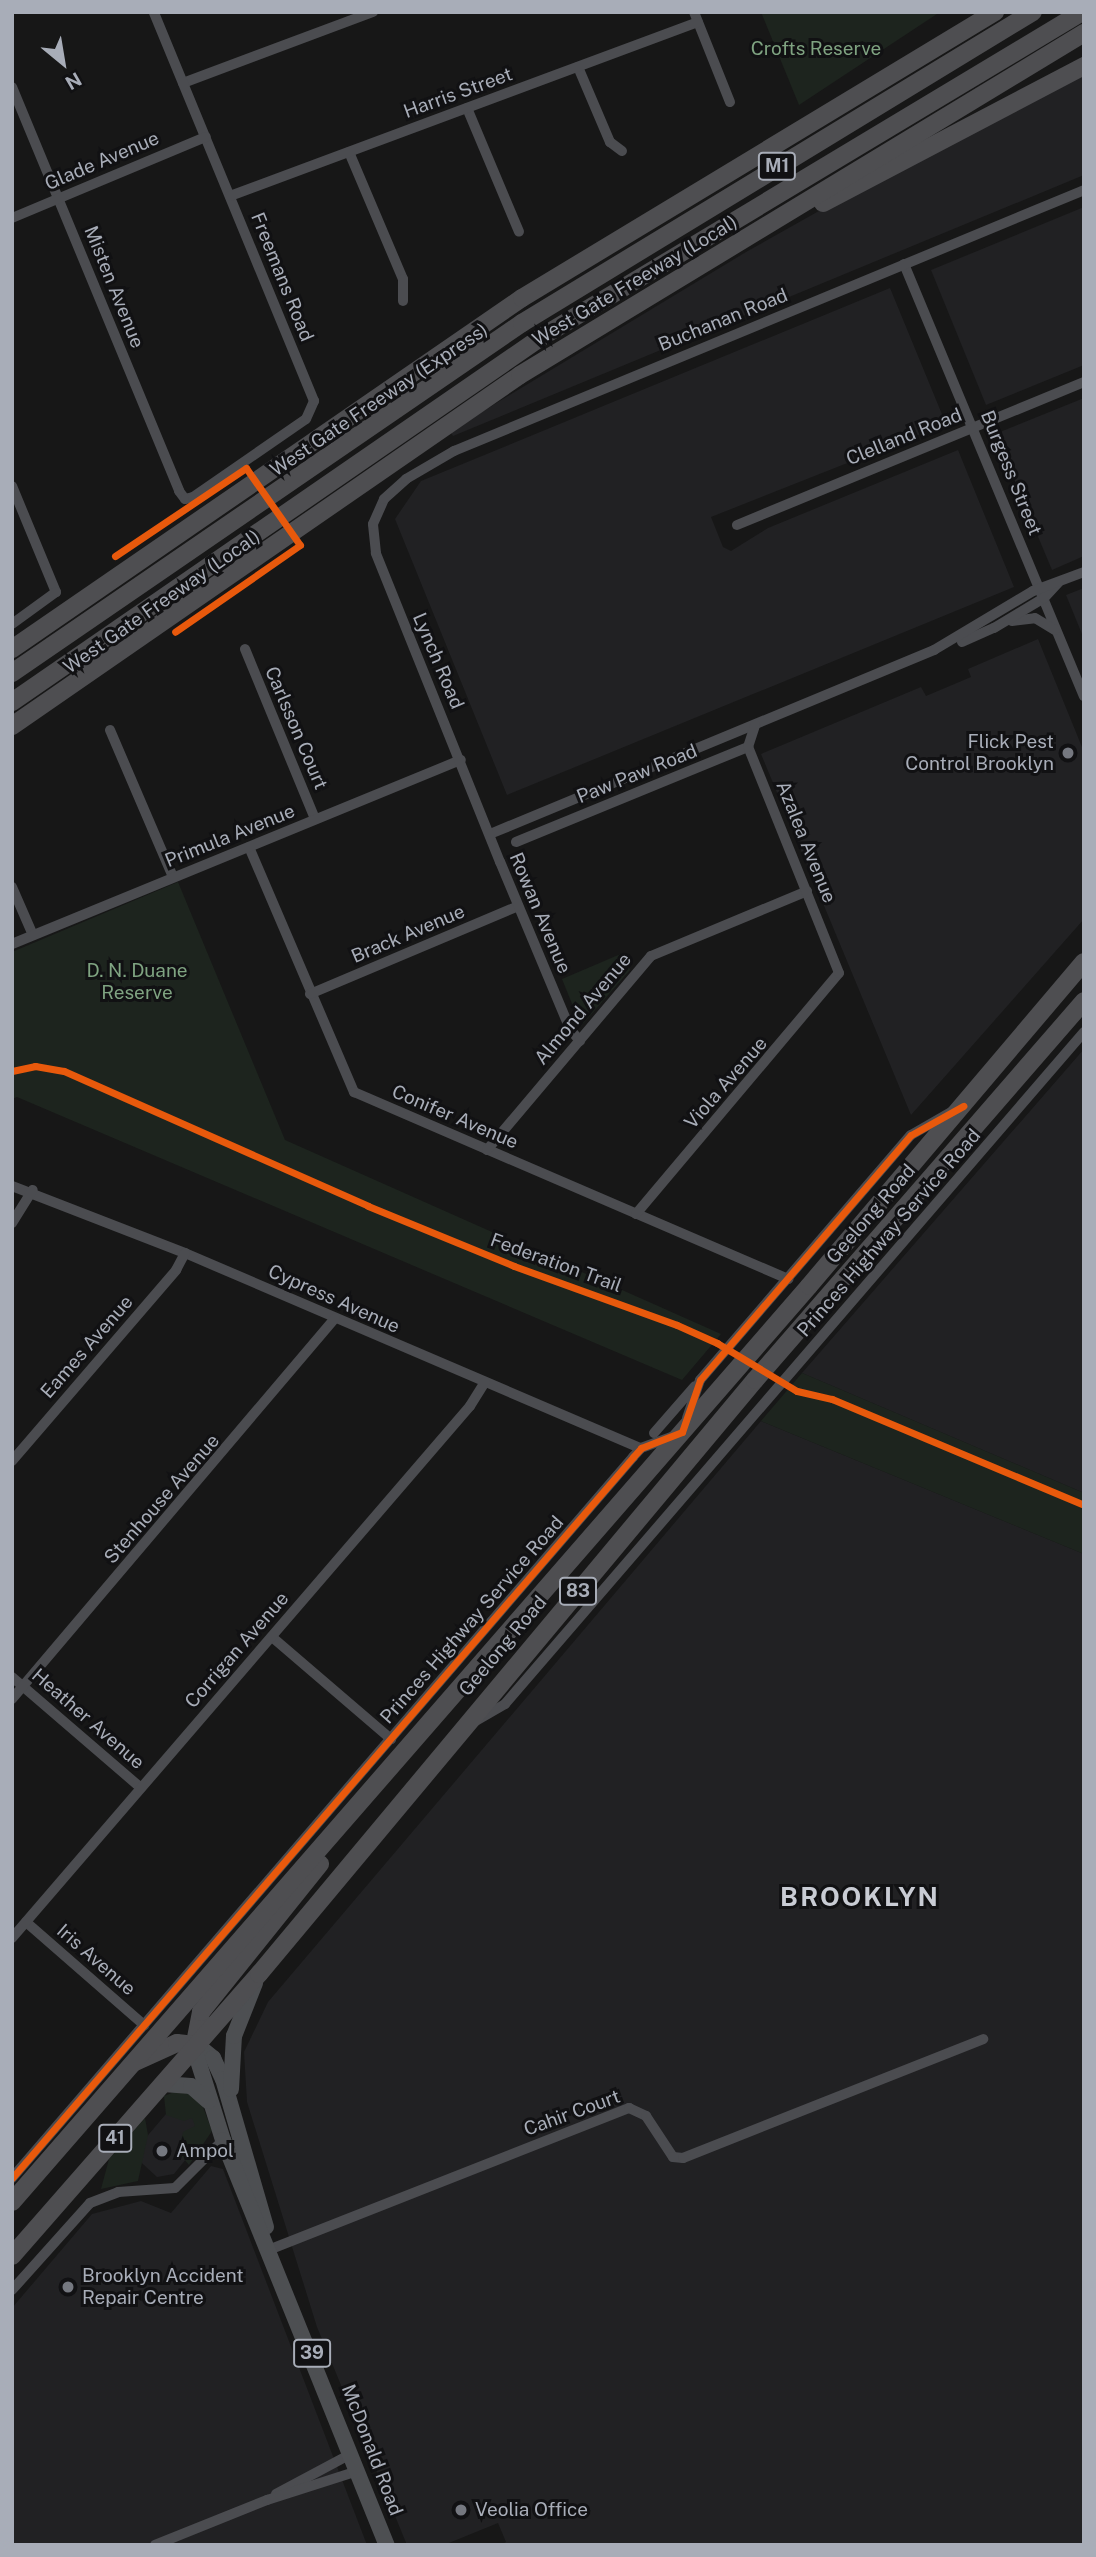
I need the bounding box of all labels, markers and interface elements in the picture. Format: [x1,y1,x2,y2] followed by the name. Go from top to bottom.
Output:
[28,28,98,98] north arrow
[751,38,881,60] park label: Crofts Reserve
[400,63,516,123] street label: Harris Street
[62,68,85,94] text: N
[41,127,163,195] street label: Glade Avenue
[758,152,796,181] road number: M1
[246,209,318,345] street label: Freemans Road
[528,211,742,351] street label: West Gate Freeway (Local)
[79,223,149,351] street label: Misten Avenue
[655,284,791,356] street label: Buchanan Road
[266,318,492,482] street label: West Gate Freeway (Express)
[843,403,965,471] street label: Clelland Road
[976,407,1046,539] street label: Burgess Street
[59,525,265,679] street label: West Gate Freeway (Local)
[408,610,468,712] street label: Lynch Road
[260,663,332,793] street label: Carlsson Court
[905,731,1054,775] place label: Flick Pest Control Brooklyn
[573,739,701,809] street label: Paw Paw Road
[1060,745,1076,761] marker: Flick Pest Control Brooklyn
[771,778,841,906] street label: Azalea Avenue
[162,800,298,872] street label: Primula Avenue
[504,849,576,977] street label: Rowan Avenue
[348,900,468,968] street label: Brack Avenue
[530,949,636,1069] street label: Almond Avenue
[86,960,188,1004] park label: D. N. Duane Reserve
[680,1032,772,1134] street label: Viola Avenue
[388,1080,522,1154] street label: Conifer Avenue
[793,1124,985,1342] street label: Princes Highway Service Road
[822,1160,920,1268] street label: Geelong Road
[487,1229,625,1297] street label: Federation Trail
[265,1260,403,1338] street label: Cypress Avenue
[36,1291,138,1403] street label: Eames Avenue
[100,1430,224,1568] street label: Stenhouse Avenue
[376,1511,568,1729] street label: Princes Highway Service Road
[559,1576,597,1606] road number: 83
[180,1587,294,1713] street label: Corrigan Avenue
[454,1591,552,1701] street label: Geelong Road
[27,1664,149,1774] street label: Heather Avenue
[781,1881,939,1913] district label: BROOKLYN
[52,1920,140,2000] street label: Iris Avenue
[521,2085,623,2141] street label: Cahir Court
[97,2124,132,2152] road number: 41
[176,2140,234,2162] place label: Ampol
[154,2143,170,2159] marker: Ampol
[82,2265,244,2309] place label: Brooklyn Accident Repair Centre
[60,2279,76,2295] marker: Brooklyn Accident Repair Centre
[293,2339,331,2368] road number: 39
[337,2381,407,2519] street label: McDonald Road
[475,2499,588,2521] place label: Veolia Office
[453,2502,469,2518] marker: Veolia Office

